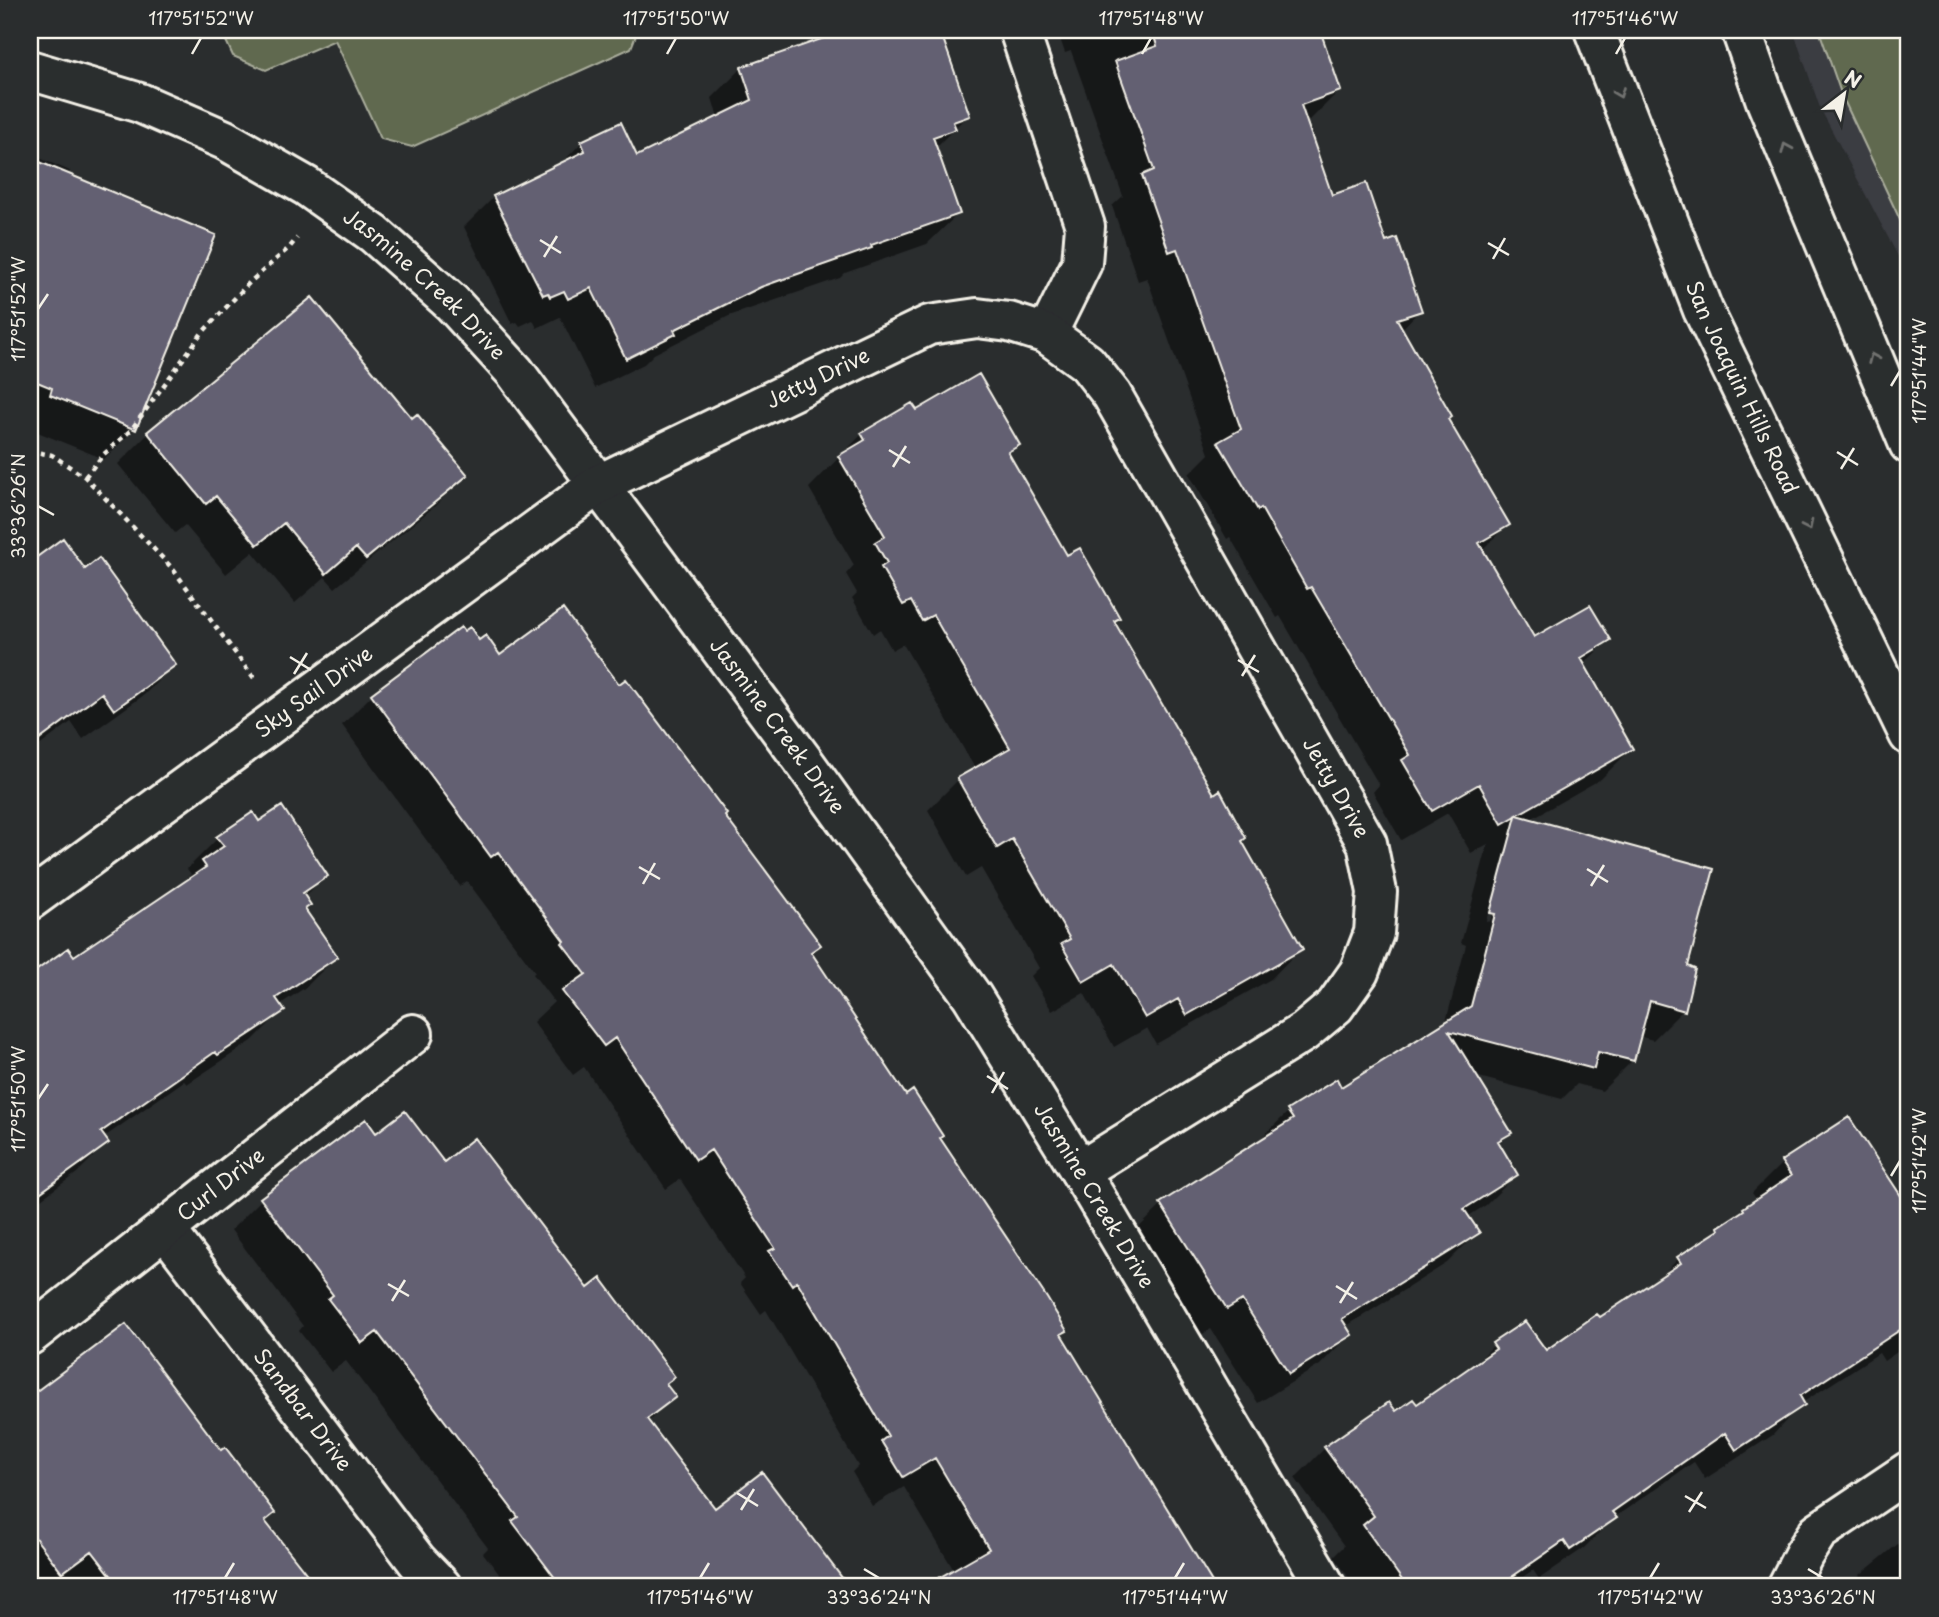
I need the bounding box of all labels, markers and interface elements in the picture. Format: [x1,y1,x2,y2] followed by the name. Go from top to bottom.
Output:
[148,4,254,31] text: 117°51'52"W
[623,4,730,31] text: 117°51'50"W
[1098,4,1204,31] text: 117°51'48"W
[1572,4,1679,31] text: 117°51'46"W
[1810,60,1880,130] north arrow
[1840,63,1867,94] text: N
[1611,87,1625,99] one-way arrow
[1780,143,1794,155] one-way arrow
[337,199,514,366] street label: Jasmine Creek Drive
[4,256,31,362] text: 117°51'52"W
[1679,275,1808,499] street label: San Joaquin Hills Road
[1905,318,1932,424] text: 117°51'44"W
[760,338,874,415] street label: Jetty Drive
[1868,353,1882,365] one-way arrow
[4,453,31,559] text: 33°36'26"N
[1799,519,1813,531] one-way arrow
[703,630,854,820] street label: Jasmine Creek Drive
[247,637,379,745] street label: Sky Sail Drive
[1296,731,1379,844] street label: Jetty Drive
[4,1045,31,1152] text: 117°51'50"W
[1027,1096,1164,1294] street label: Jasmine Creek Drive
[1905,1108,1932,1214] text: 117°51'42"W
[169,1139,270,1228] street label: Curl Drive
[247,1341,361,1477] street label: Sandbar Drive
[172,1583,278,1610] text: 117°51'48"W
[647,1583,754,1610] text: 117°51'46"W
[826,1583,932,1610] text: 33°36'24"N
[1122,1583,1228,1610] text: 117°51'44"W
[1597,1583,1703,1610] text: 117°51'42"W
[1770,1583,1876,1610] text: 33°36'26"N

